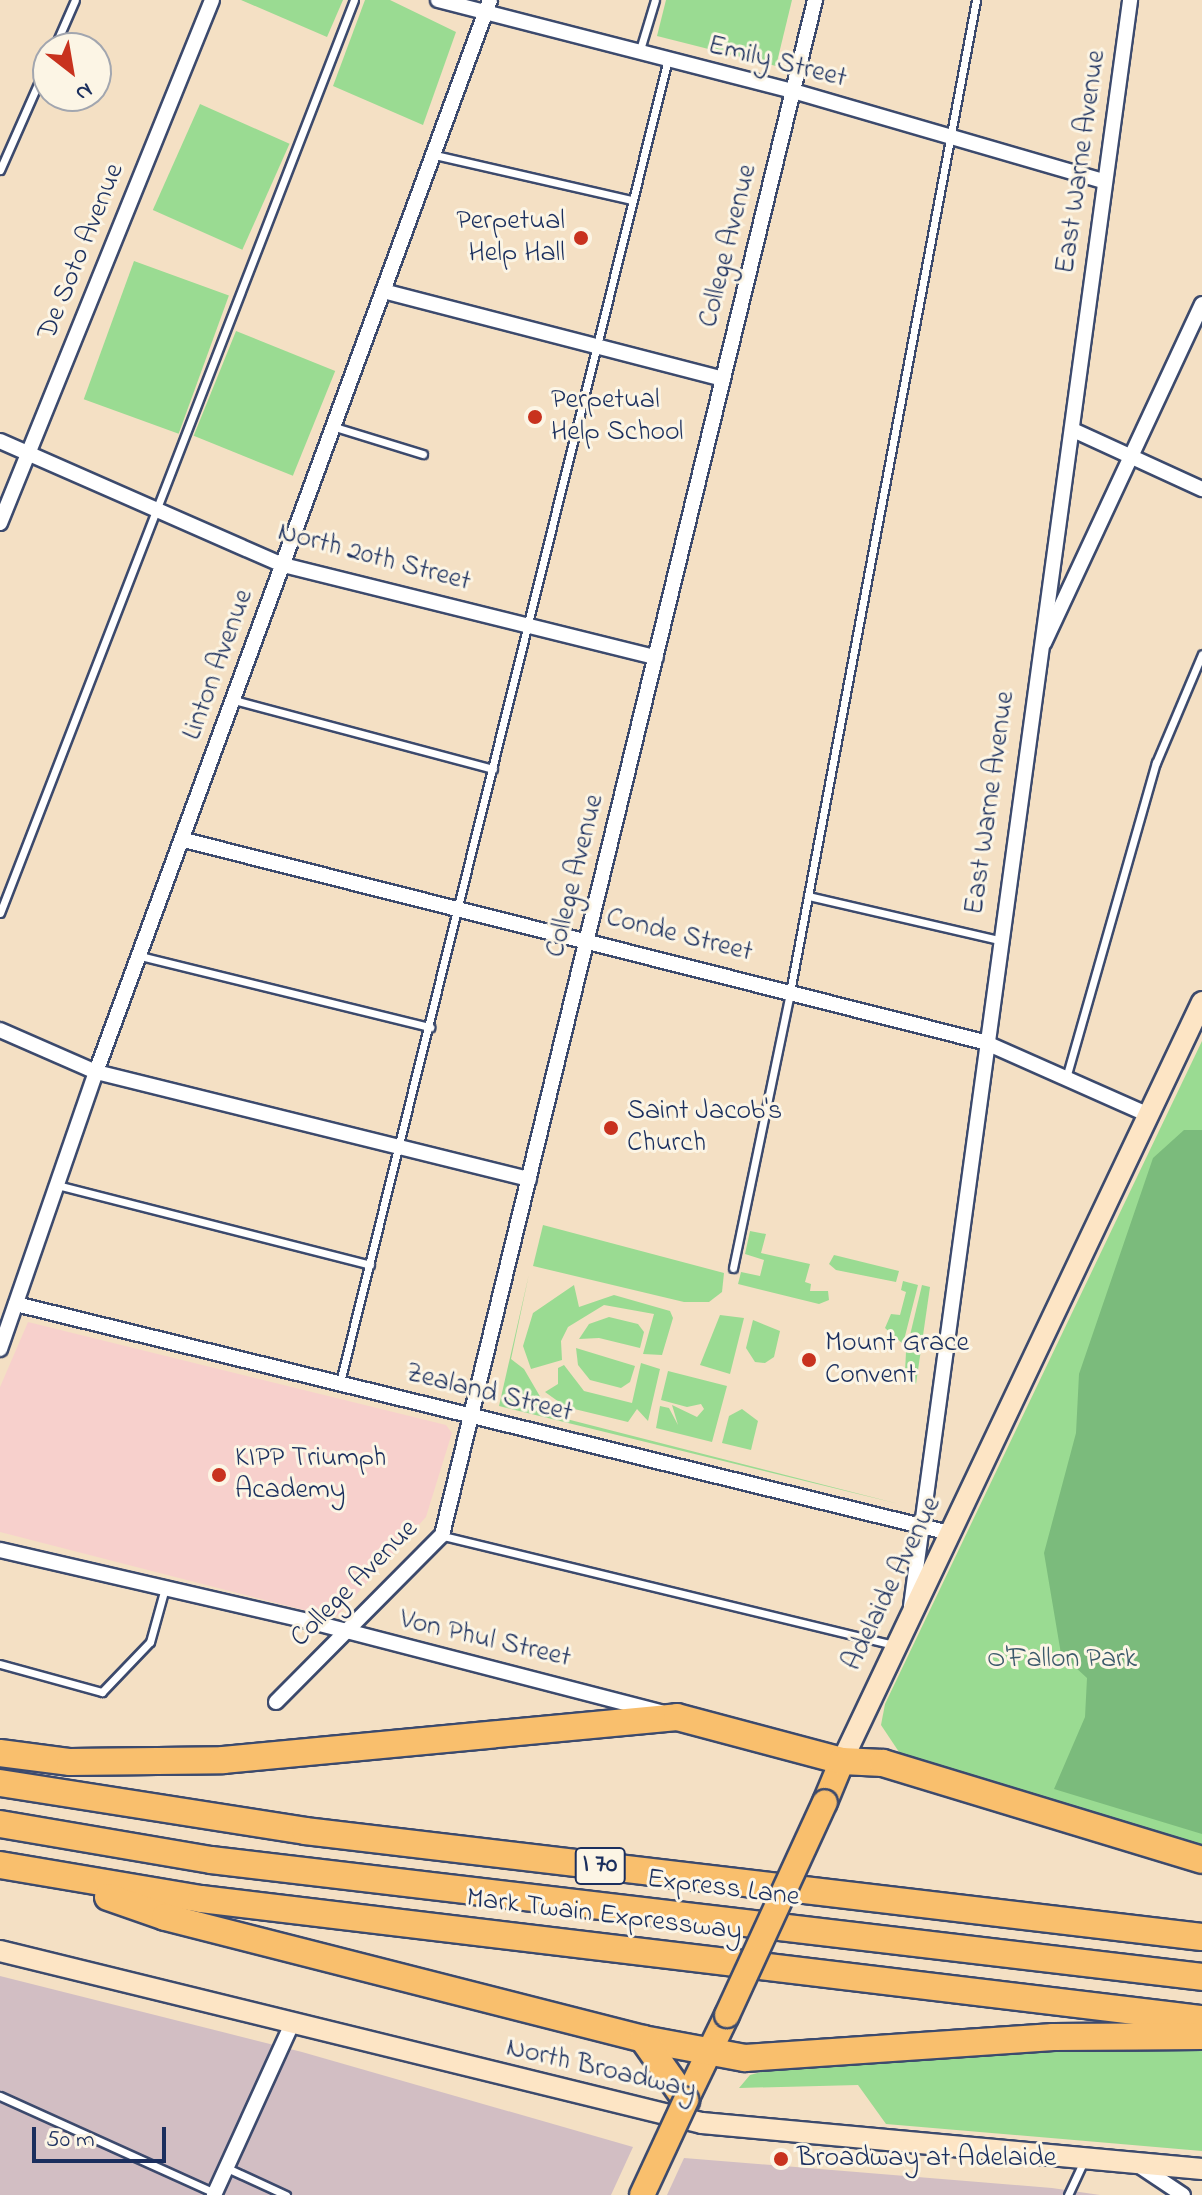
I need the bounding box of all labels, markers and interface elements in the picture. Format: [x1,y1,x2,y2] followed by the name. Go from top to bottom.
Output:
[704,30,850,96] street label: Emily Street
[32,32,112,112] north arrow
[1050,48,1114,276] street label: East Warne Avenue
[69,73,98,108] text: N
[31,159,133,345] street label: De Soto Avenue
[693,161,765,331] street label: College Avenue
[456,205,565,271] place label: Perpetual Help Hall
[572,229,590,247] marker: Perpetual Help Hall
[551,384,683,450] place label: Perpetual Help School
[526,408,544,426] marker: Perpetual Help School
[274,516,474,600] street label: North 20th Street
[176,585,262,745] street label: Linton Avenue
[959,689,1023,917] street label: East Warne Avenue
[540,791,612,961] street label: College Avenue
[602,902,756,970] street label: Conde Street
[627,1095,782,1161] place label: Saint Jacob's Church
[602,1119,620,1137] marker: Saint Jacob's Church
[825,1327,969,1393] place label: Mount Grace Convent
[800,1351,818,1369] marker: Mount Grace Convent
[402,1357,576,1431] street label: Zealand Street
[235,1442,386,1508] place label: KIPP Triumph Academy
[210,1466,228,1484] marker: KIPP Triumph Academy
[836,1492,950,1676] street label: Adelaide Avenue
[284,1513,426,1655] street label: College Avenue
[396,1604,574,1676] street label: Von Phul Street
[987,1643,1137,1677] park label: O'Fallon Park
[574,1844,626,1888] road number: I 70
[645,1863,801,1915] street label: Express Lane
[464,1882,744,1950] street label: Mark Twain Expressway
[503,2032,699,2108] street label: North Broadway
[36,2111,170,2161] scale bar
[46,2123,95,2158] text: 50 m
[797,2142,1056,2176] place label: Broadway at Adelaide
[772,2150,790,2168] marker: Broadway at Adelaide

